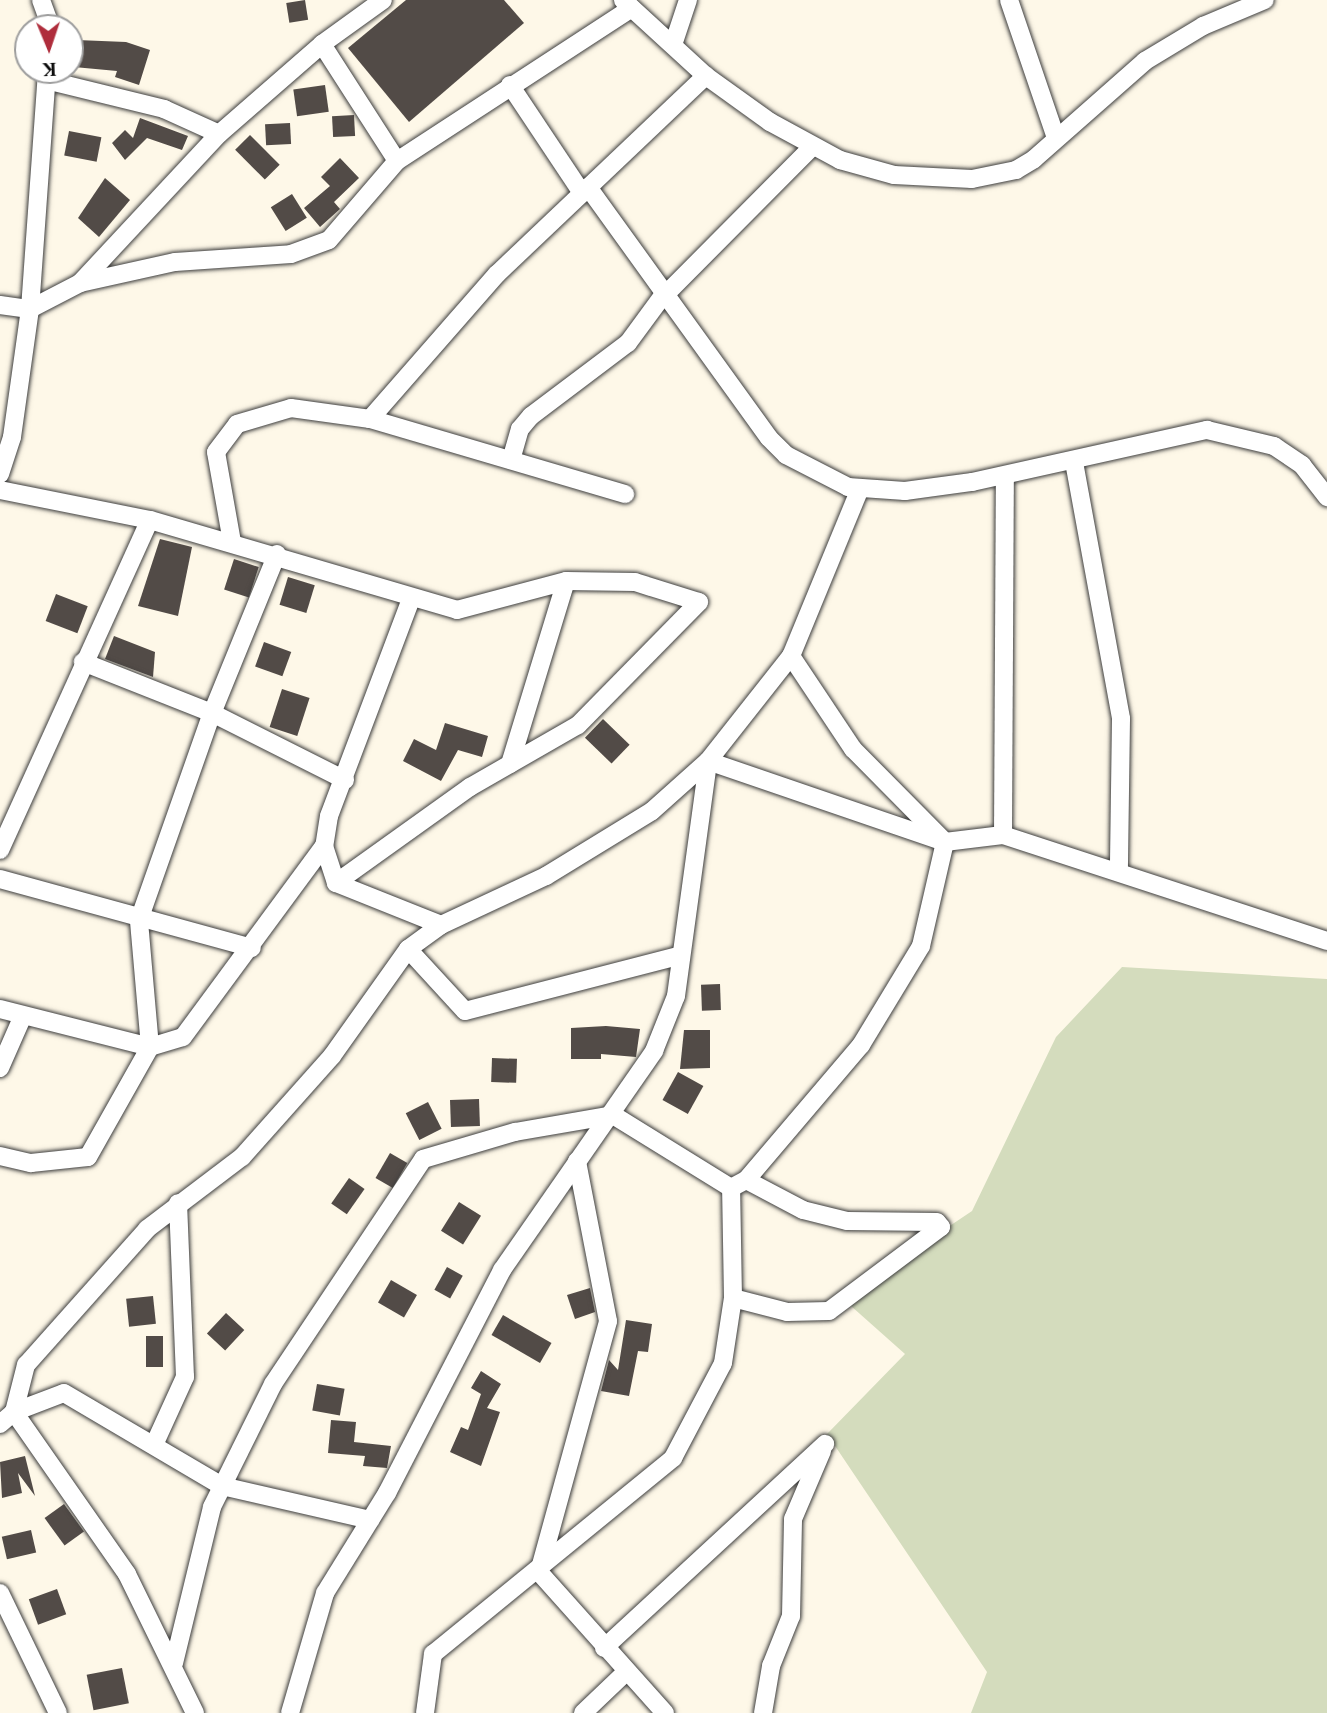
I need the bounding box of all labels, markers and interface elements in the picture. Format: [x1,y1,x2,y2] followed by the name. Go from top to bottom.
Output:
[14,14,84,84] north arrow
[42,54,58,83] text: K

